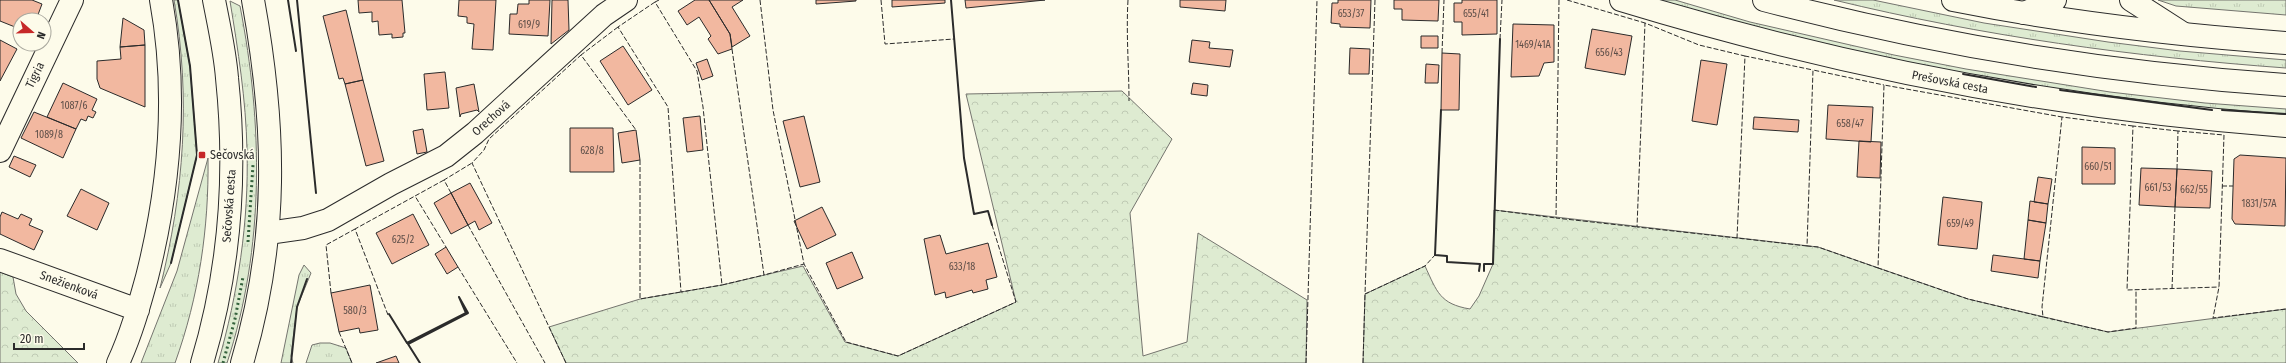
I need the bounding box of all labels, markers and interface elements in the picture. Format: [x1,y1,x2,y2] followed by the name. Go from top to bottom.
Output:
[1338,8,1364,20] house number: 653/37
[1463,8,1489,20] house number: 655/41
[12,12,52,52] north arrow
[518,19,540,31] house number: 619/9
[34,30,48,41] text: N
[1515,39,1552,51] house number: 1469/41A
[1595,47,1623,59] house number: 656/43
[23,60,47,90] street label: Tigria
[1911,68,1989,96] street label: Prešovská cesta
[469,97,513,139] street label: Orechová
[61,100,88,112] house number: 1087/6
[1836,118,1864,130] house number: 658/47
[35,129,63,141] house number: 1089/8
[580,145,604,157] house number: 628/8
[210,148,255,162] place label: Sečovská
[197,150,207,160] marker: Sečovská
[2084,161,2112,173] house number: 660/51
[219,169,239,243] street label: Sečovská cesta
[2145,182,2172,194] house number: 661/53
[2180,184,2208,196] house number: 662/55
[2242,198,2277,210] house number: 1831/57A
[1946,218,1974,230] house number: 659/49
[392,234,415,246] house number: 625/2
[949,261,975,273] house number: 633/18
[38,268,100,302] street label: Snežienková
[343,305,367,317] house number: 580/3
[14,325,84,351] scale bar
[20,332,44,346] text: 20 m

